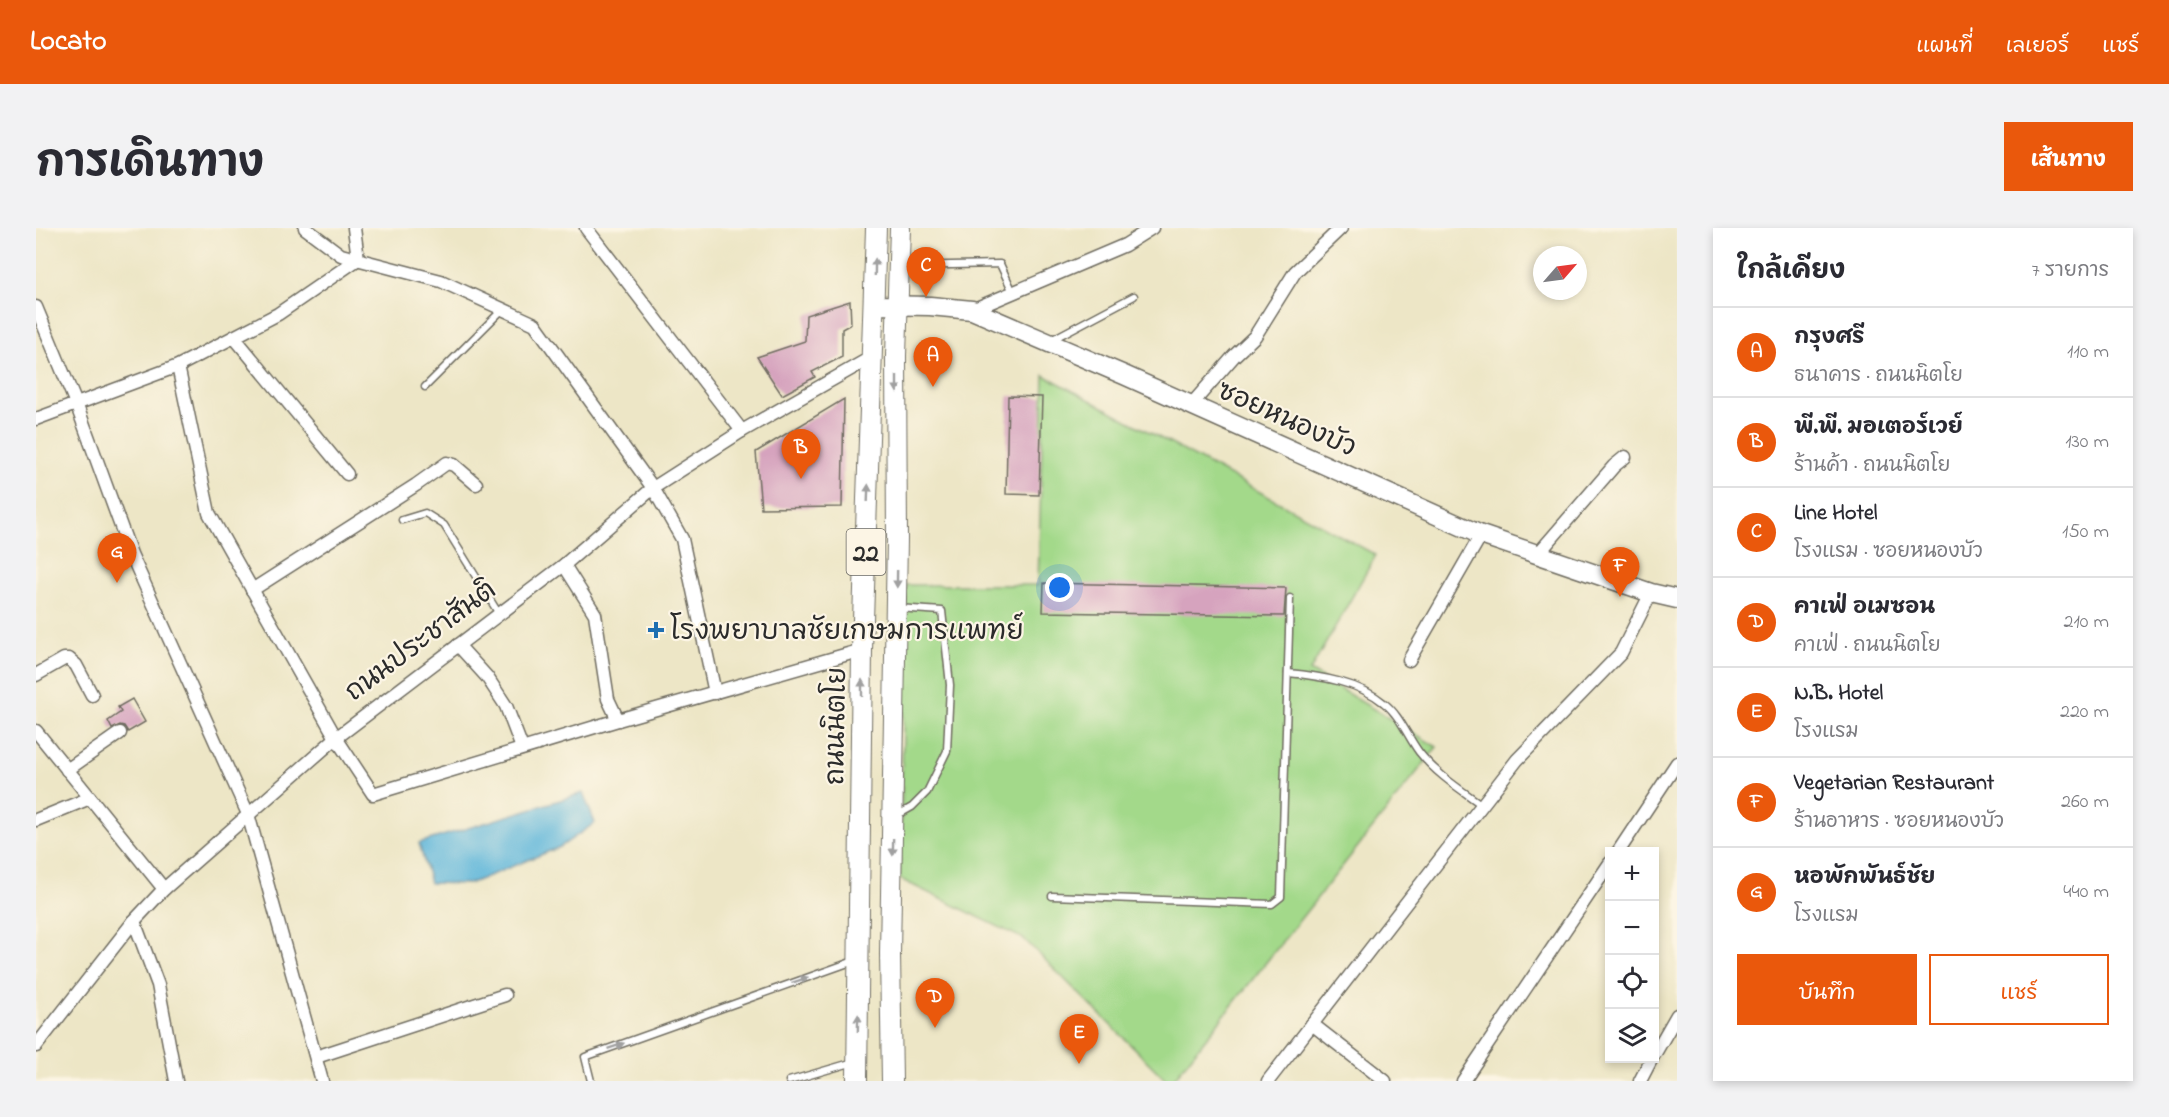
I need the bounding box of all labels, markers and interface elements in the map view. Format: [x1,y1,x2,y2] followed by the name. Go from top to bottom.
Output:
[30,22,106,63] text: Locato
[1916,32,1973,62] text: แผนที่
[2006,32,2069,62] text: เลเยอร์
[2102,32,2139,62] text: แชร์
[2004,122,2133,191] button: เส้นทาง
[36,134,264,195] text: การเดินทาง
[1533,246,1587,300] north arrow
[906,248,946,297] pin: C
[1737,253,1845,291] text: ใกล้เคียง
[870,257,879,276] one-way arrow
[2032,257,2109,286] text: 7 รายการ
[1794,322,1864,354] text: กรุงศรี
[914,338,952,387] pin: A
[1750,338,1763,367] text: A
[2067,338,2109,367] text: 110 m
[1794,362,1963,391] text: ธนาคาร · ถนนนิตโย
[1210,372,1362,468] street label: ซอยหนองบัว
[892,375,902,394] one-way arrow
[1794,412,1963,444] text: พี.พี. มอเตอร์เวย์
[1750,428,1763,457] text: B
[2065,428,2109,457] text: 130 m
[782,430,820,479] pin: B
[1794,452,1951,481] text: ร้านค้า · ถนนนิตโย
[863,484,872,503] one-way arrow
[1794,498,1877,530] text: Line Hotel
[1751,518,1762,547] text: C
[2062,518,2109,547] text: 150 m
[846,529,886,575] road number: 22
[98,534,136,583] pin: G
[1794,538,1983,567] text: โรงแรม · ซอยหนองบัว
[1600,548,1640,597] pin: F
[892,570,902,589] one-way arrow
[338,572,505,712] street label: ถนนประชาสันติ
[1045,573,1074,602] your location
[1794,592,1935,624] text: คาเฟ่ อเมซอน
[1749,608,1764,637] text: D
[2064,608,2109,637] text: 210 m
[670,612,1024,652] place label: โรงพยาบาลชัยเกษมการแพทย์
[647,621,665,639] marker: โรงพยาบาลชัยเกษมการแพทย์
[1794,632,1941,661] text: คาเฟ่ · ถนนนิตโย
[816,667,858,786] street label: ถนนนิตโย
[1794,678,1883,710] text: N.B. Hotel
[857,679,867,698] one-way arrow
[1750,698,1763,727] text: E
[2060,698,2109,727] text: 220 m
[1794,718,1859,747] text: โรงแรม
[1794,768,1994,800] text: Vegetarian Restaurant
[1750,788,1763,817] text: F
[2061,788,2109,817] text: 260 m
[1794,808,2004,837] text: ร้านอาหาร · ซอยหนองบัว
[888,838,898,857] one-way arrow
[1605,847,1659,1063] map controls
[1605,847,1659,901] button: +
[1794,862,1935,894] text: หอพักพันธ์ชัย
[1750,878,1763,907] text: G
[2063,878,2109,907] text: 440 m
[1605,901,1659,955] button: −
[1794,902,1859,931] text: โรงแรม
[1737,954,1917,1025] button: บันทึก
[1929,954,2109,1025] button: แชร์
[1605,955,1659,1009] button: locate
[791,975,809,985] one-way arrow
[916,978,954,1028] pin: D
[1605,1009,1659,1063] button: layers
[853,1013,862,1032] one-way arrow
[1060,1014,1098,1064] pin: E
[607,1040,625,1050] one-way arrow

